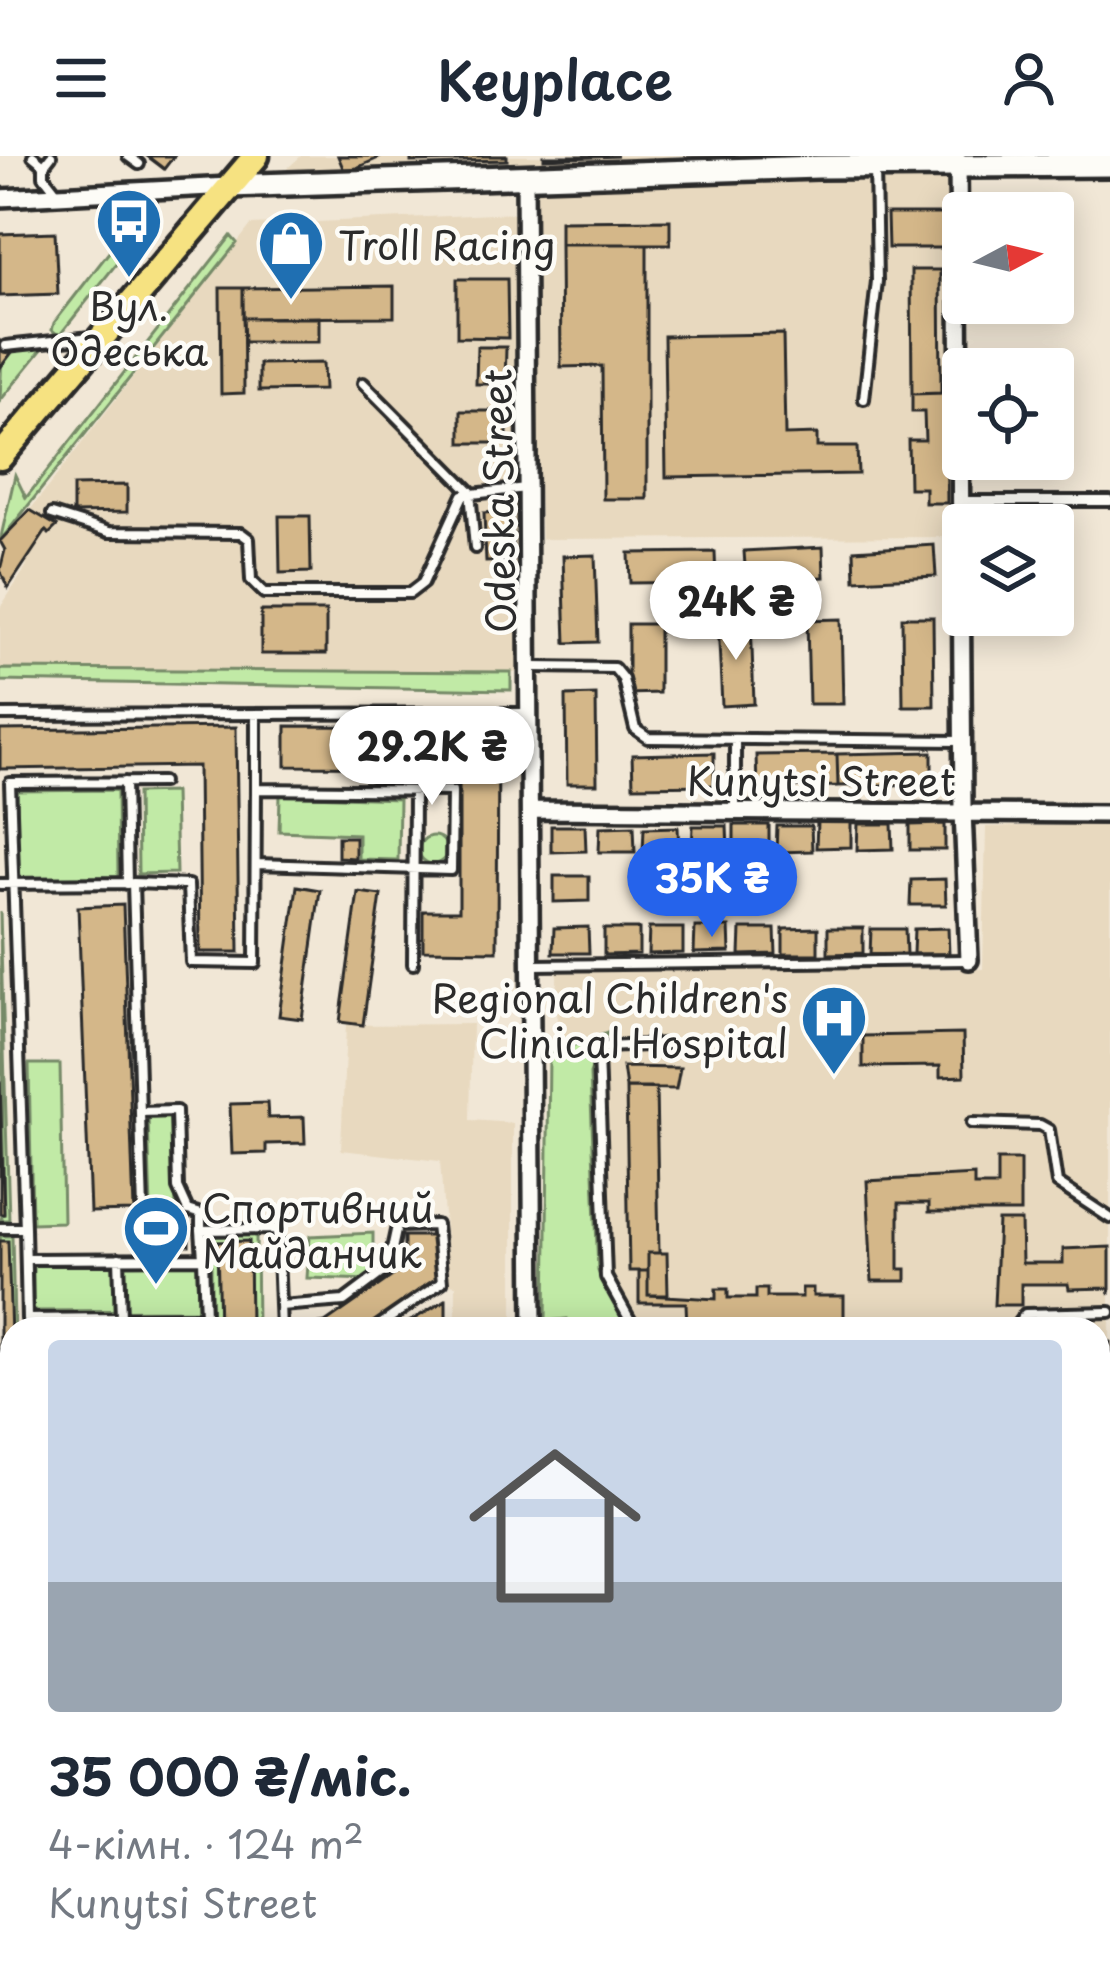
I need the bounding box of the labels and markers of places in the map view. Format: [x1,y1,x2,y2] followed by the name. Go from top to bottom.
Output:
[94,186,164,280] bus stop icon: Вул. Одеська
[256,208,326,302] shop icon: Troll Racing
[338,214,555,273] place label: Troll Racing
[50,275,209,379] place label: Вул. Одеська
[652,561,820,663] pin: 24K ₴
[321,706,543,808] pin: 29.2K ₴
[628,838,796,940] pin: 35K ₴
[432,967,788,1071] place label: Regional Children's Clinical Hospital
[799,983,869,1077] hospital icon: Regional Children's Clinical Hospital
[202,1177,433,1281] place label: Спортивний Майданчик
[121,1193,191,1287] sports icon: Спортивний Майданчик

